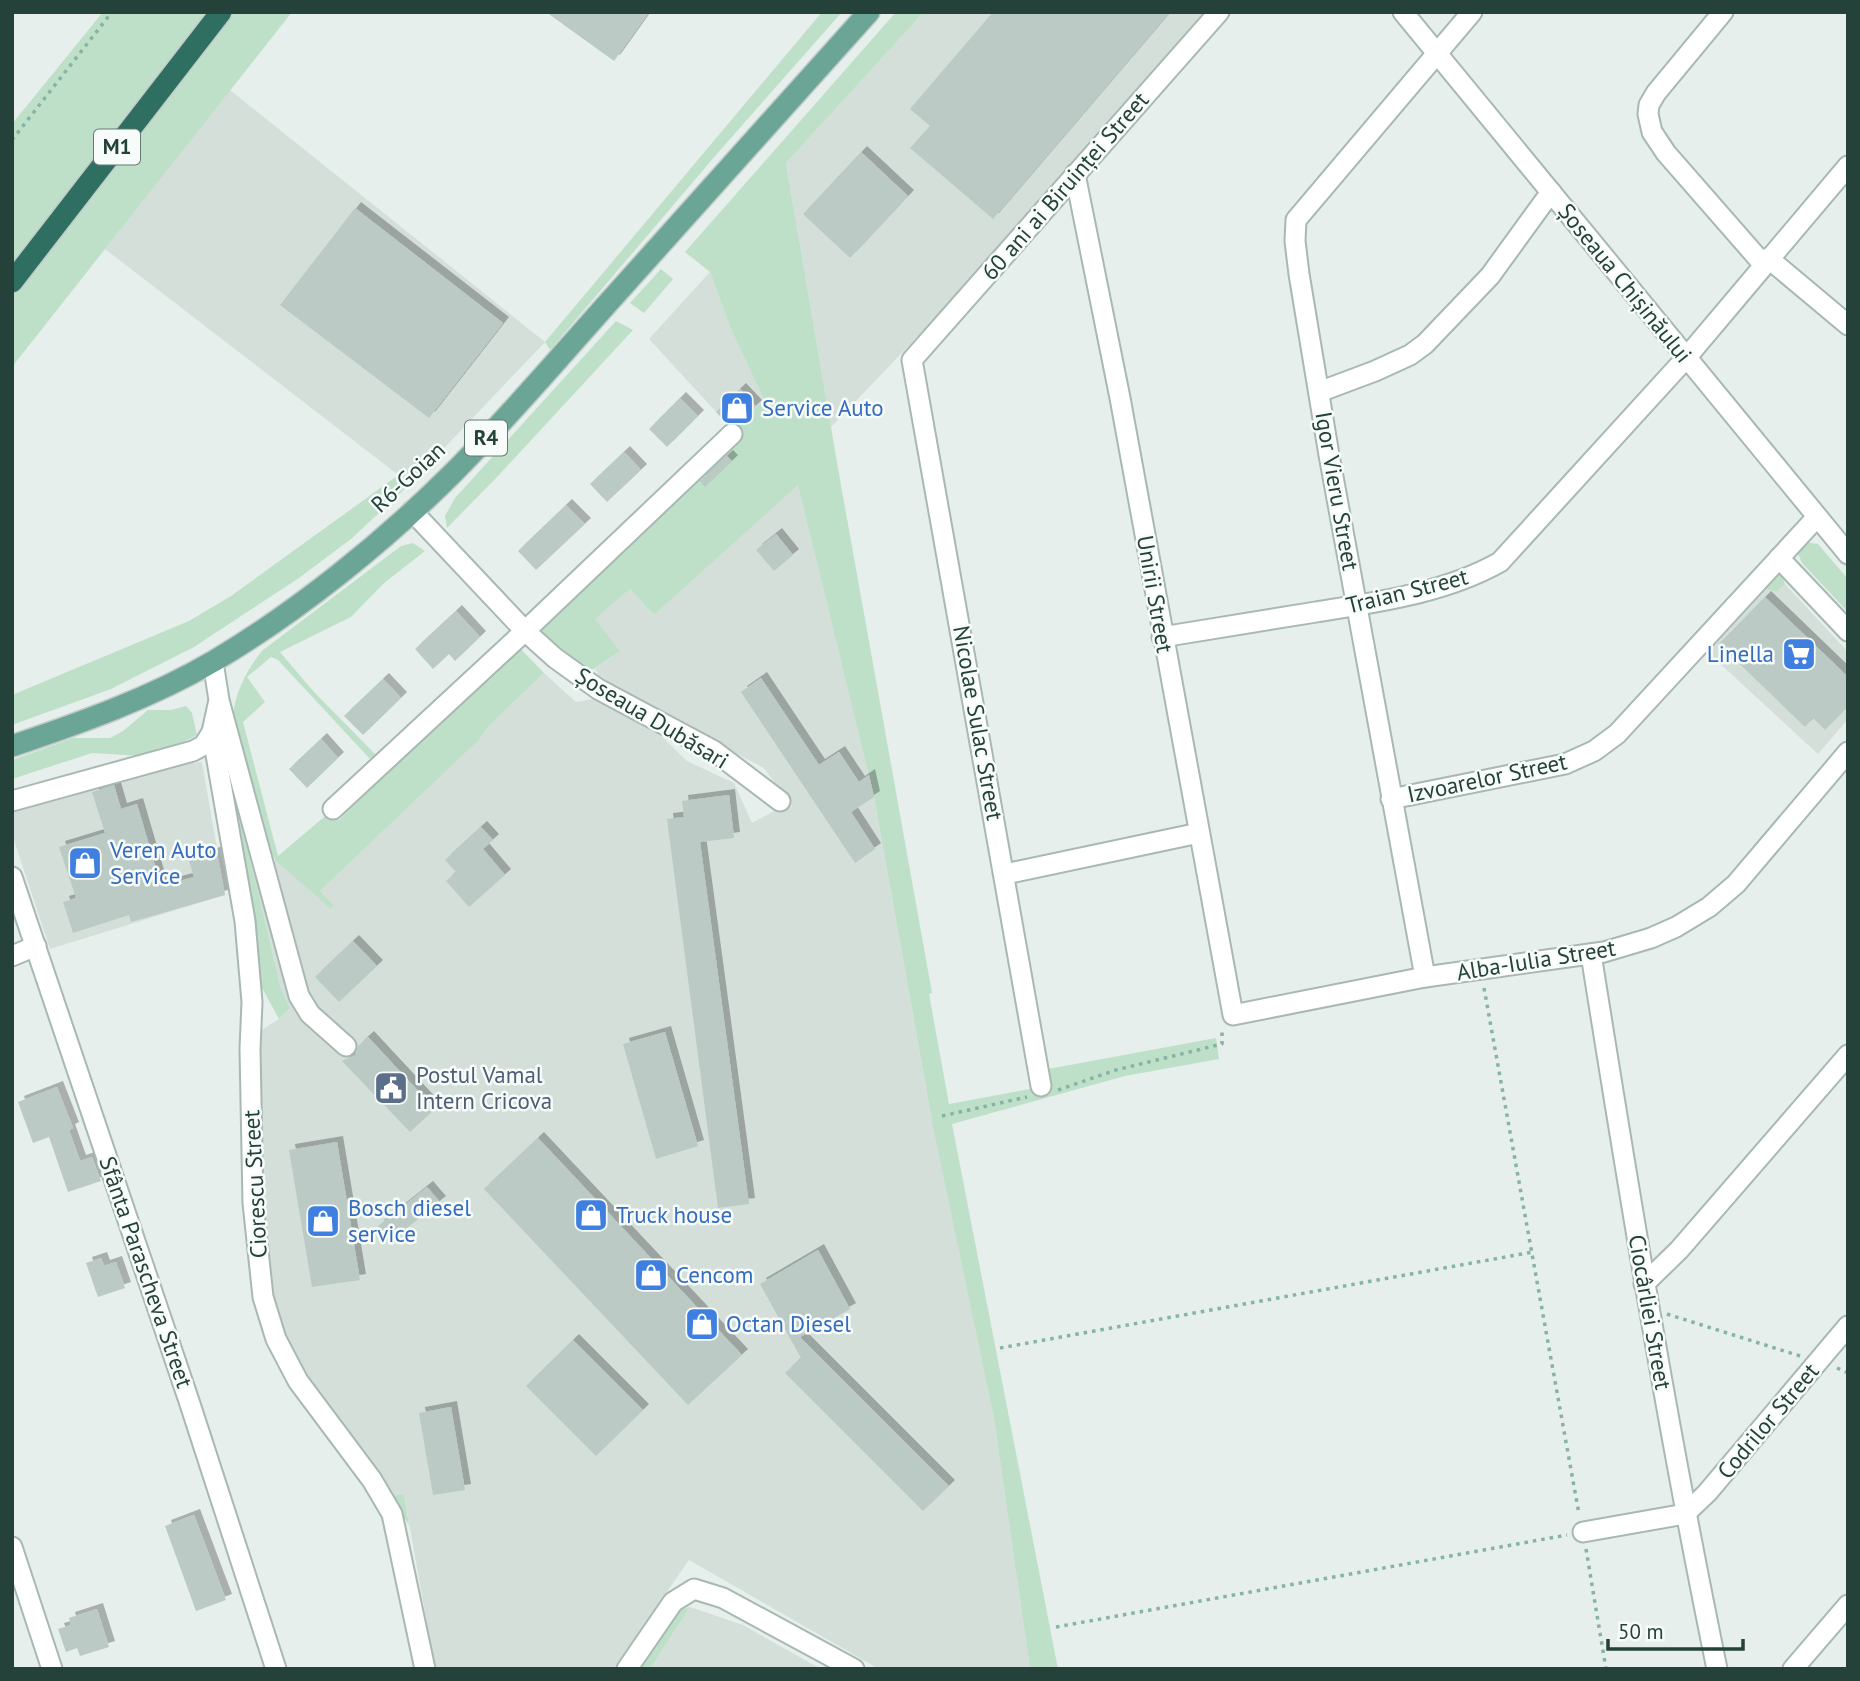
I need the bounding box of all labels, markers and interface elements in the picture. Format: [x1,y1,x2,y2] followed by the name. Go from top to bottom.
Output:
[975,85,1154,286] street label: 60 ani ai Biruinței Street
[94,130,140,164] road number: M1
[1552,197,1699,368] street label: Șoseaua Chișinăului
[718,389,756,427] shop icon: Service Auto
[762,393,884,422] place label: Service Auto
[1309,409,1366,573] street label: Igor Vieru Street
[465,420,507,456] road number: R4
[364,435,451,518] street label: R6-Goian
[1131,533,1180,655] street label: Unirii Street
[1343,561,1471,620] street label: Traian Street
[947,623,1010,823] street label: Nicolae Sulac Street
[1780,635,1818,673] supermarket icon: Linella
[1707,639,1774,668] place label: Linella
[570,660,734,775] street label: Șoseaua Dubăsari
[1404,746,1570,809] street label: Izvoarelor Street
[109,835,217,890] place label: Veren Auto Service
[66,844,104,882] shop icon: Veren Auto Service
[1454,933,1618,986] street label: Alba-Iulia Street
[416,1060,552,1115] place label: Postul Vamal Intern Cricova
[372,1069,410,1107] public building icon: Postul Vamal Intern Cricova
[236,1109,273,1259] street label: Ciorescu Street
[93,1152,200,1392] street label: Sfânta Parascheva Street
[348,1193,471,1248] place label: Bosch diesel service
[572,1196,610,1234] shop icon: Truck house
[616,1200,732,1229] place label: Truck house
[304,1202,342,1240] shop icon: Bosch diesel service
[1623,1232,1678,1392] street label: Ciocârliei Street
[632,1256,670,1294] shop icon: Cencom
[676,1260,753,1289] place label: Cencom
[683,1305,721,1343] shop icon: Octan Diesel
[726,1309,851,1338] place label: Octan Diesel
[1711,1357,1825,1485] street label: Codrilor Street
[1608,1608,1743,1652] scale bar
[1618,1618,1664,1645] text: 50 m

